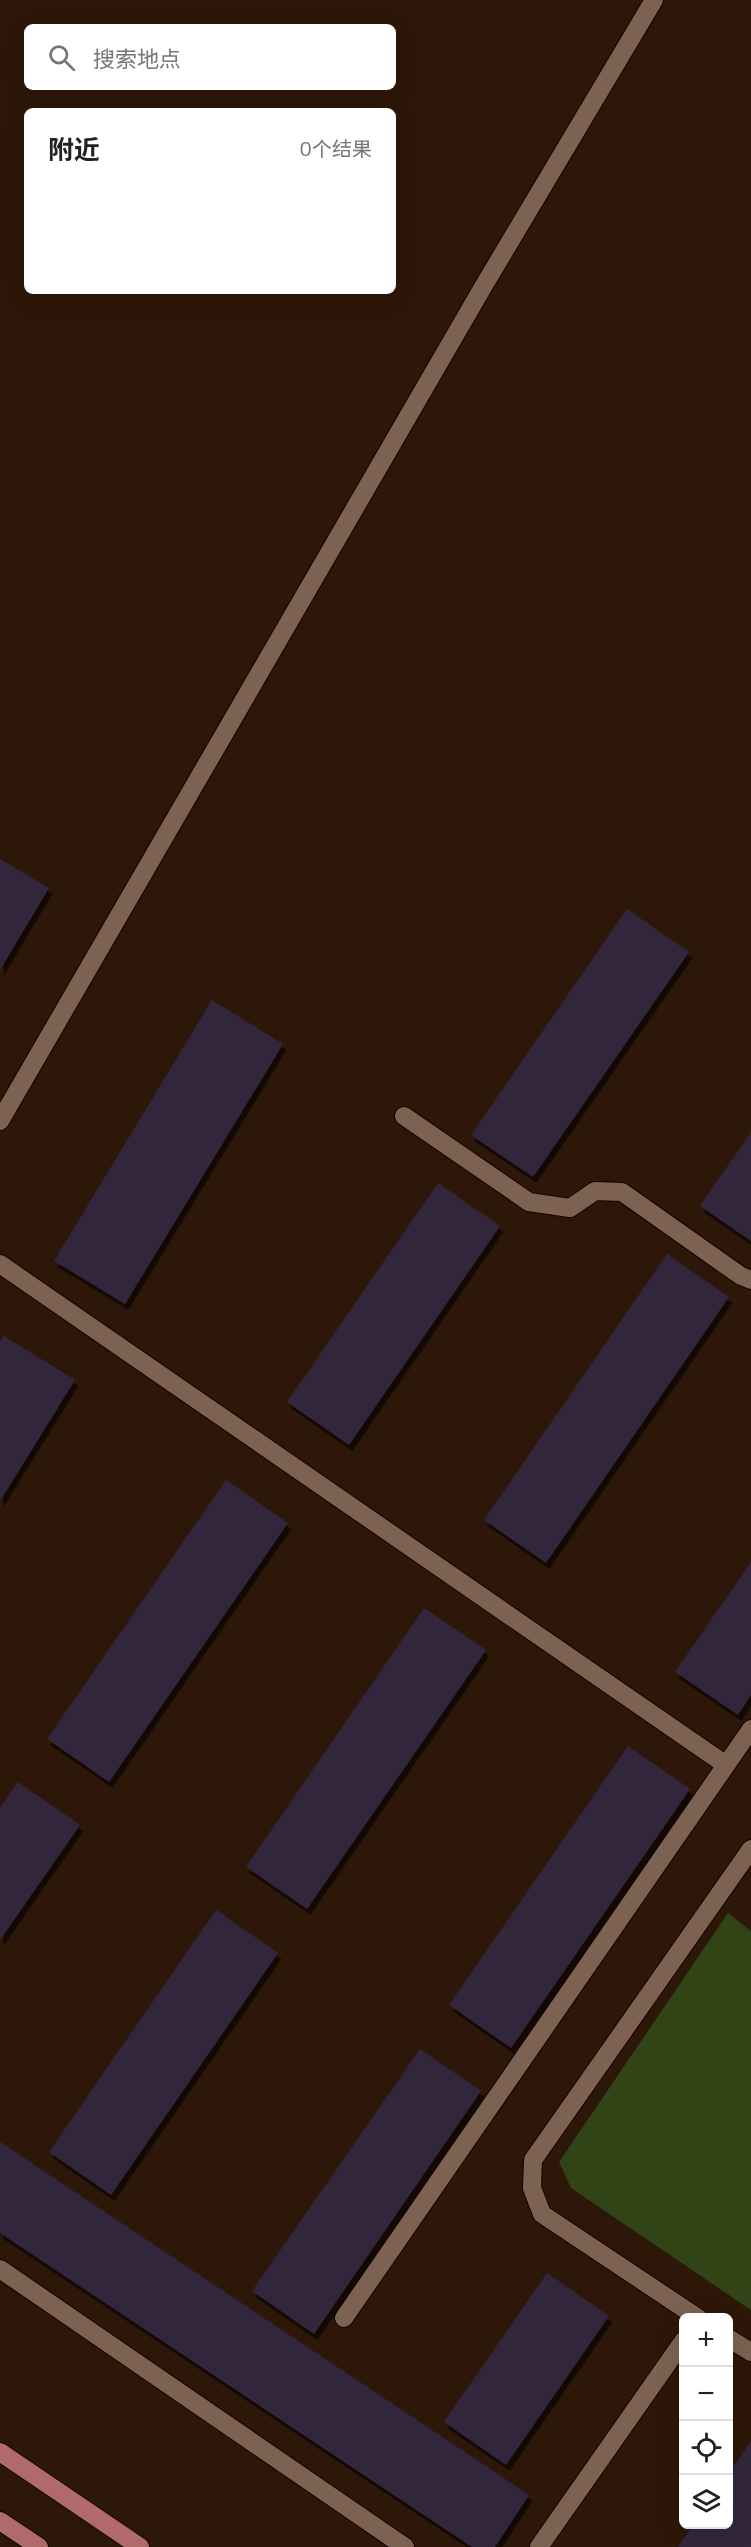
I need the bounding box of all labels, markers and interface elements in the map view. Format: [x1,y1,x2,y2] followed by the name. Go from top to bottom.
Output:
[24,24,396,90] search box
[45,41,78,74] icon: search
[93,46,181,73] text: 搜索地点
[48,135,100,166] text: 附近
[299,137,372,161] text: 0个结果
[679,2313,733,2529] map controls
[679,2313,733,2367] button: +
[679,2367,733,2421] button: −
[679,2421,733,2475] button: locate
[679,2475,733,2529] button: layers

